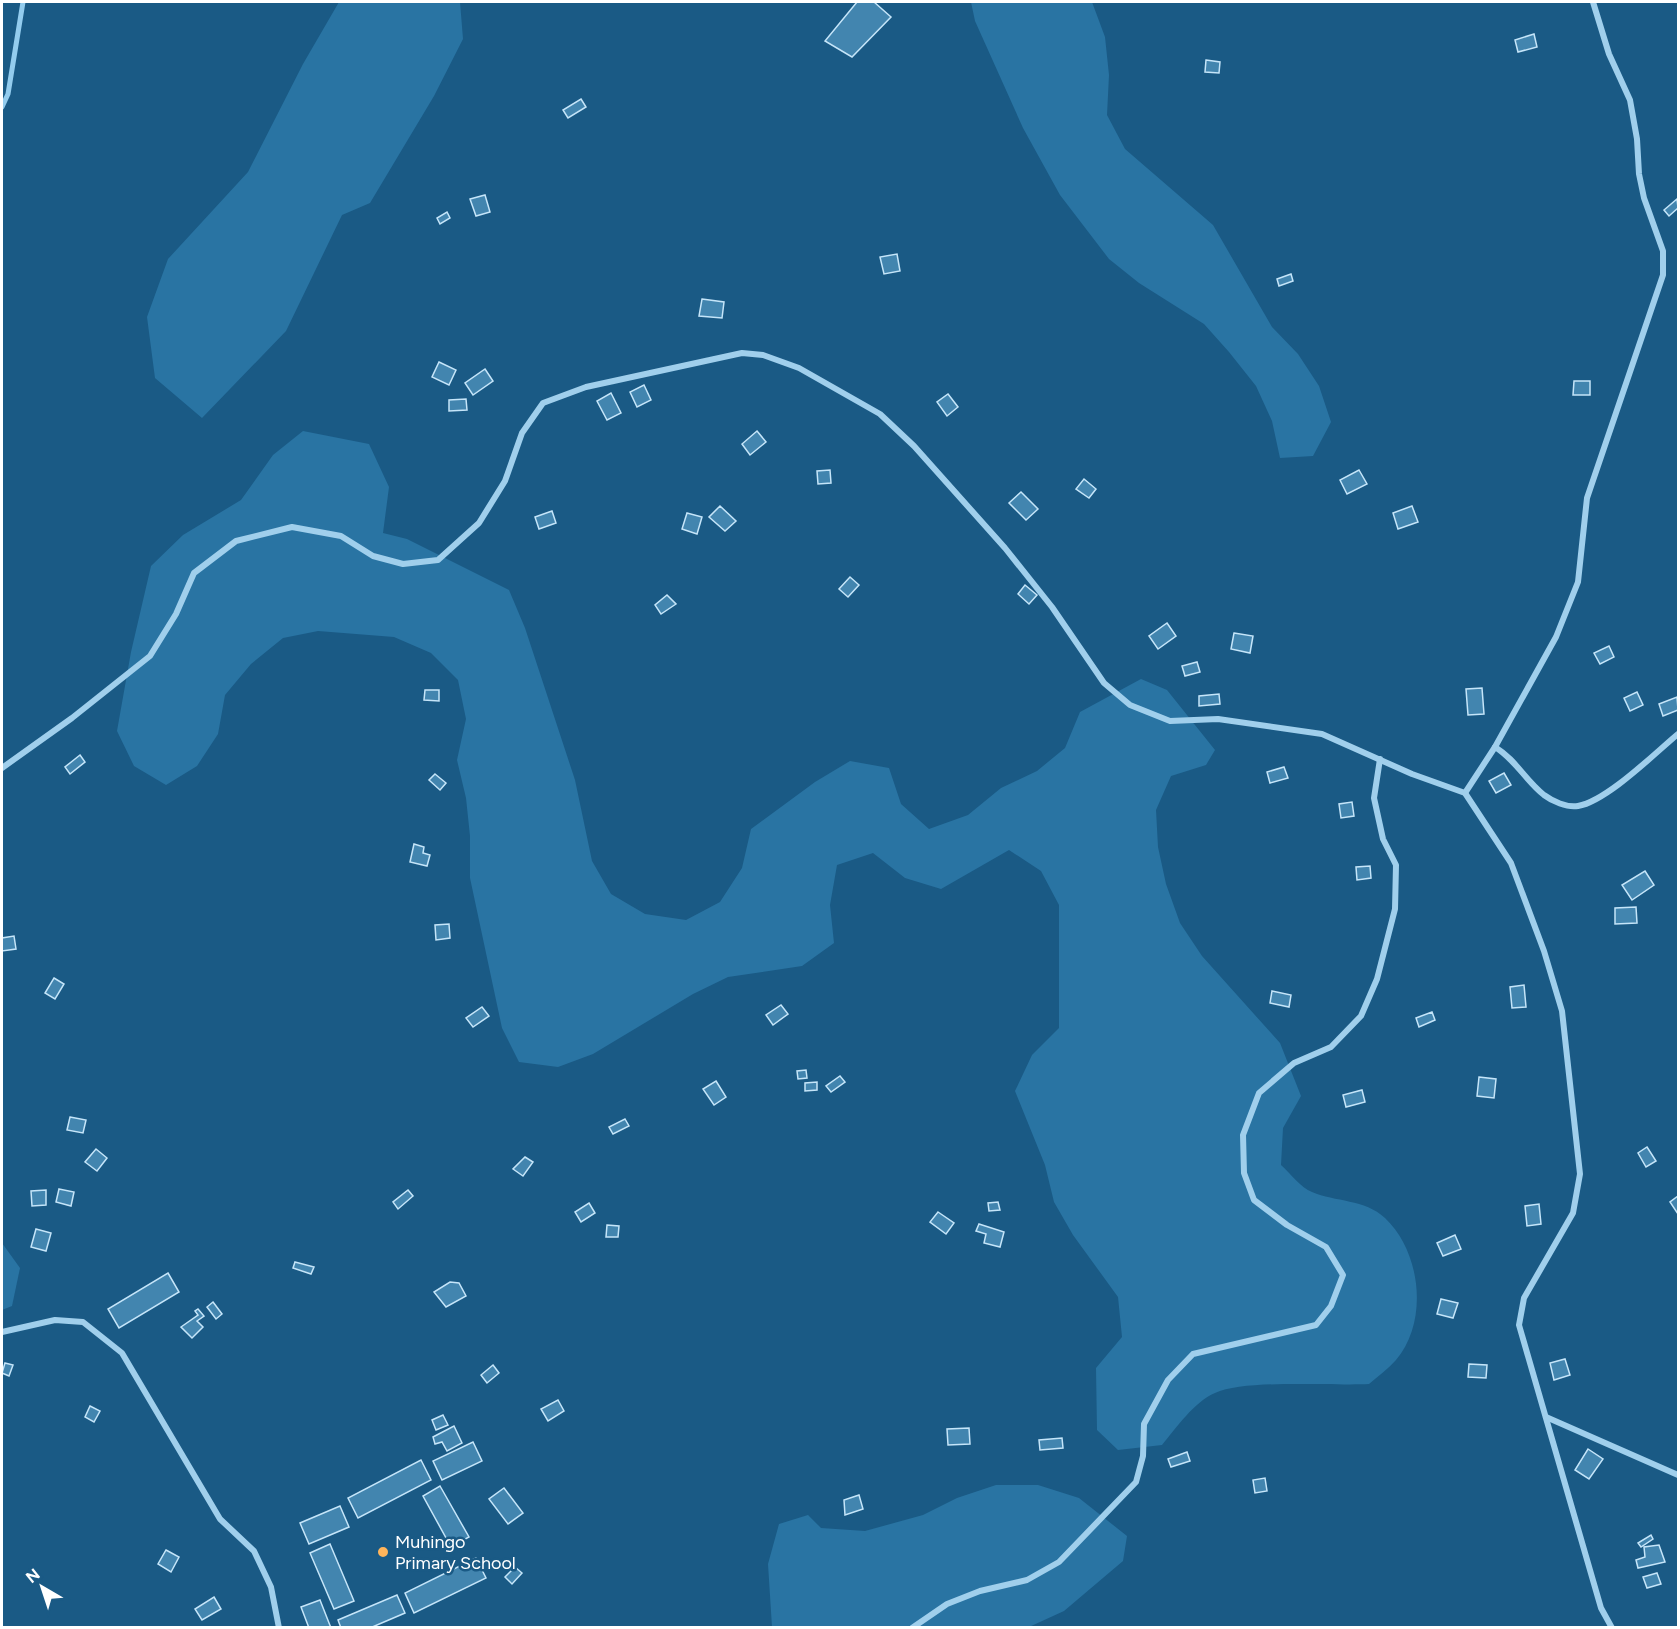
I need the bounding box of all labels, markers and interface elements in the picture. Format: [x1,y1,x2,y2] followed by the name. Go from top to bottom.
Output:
[395,1531,516,1574] place label: Muhingo Primary School
[376,1545,390,1559] marker: Muhingo Primary School
[12,1557,72,1617] north arrow
[22,1564,44,1587] text: N

